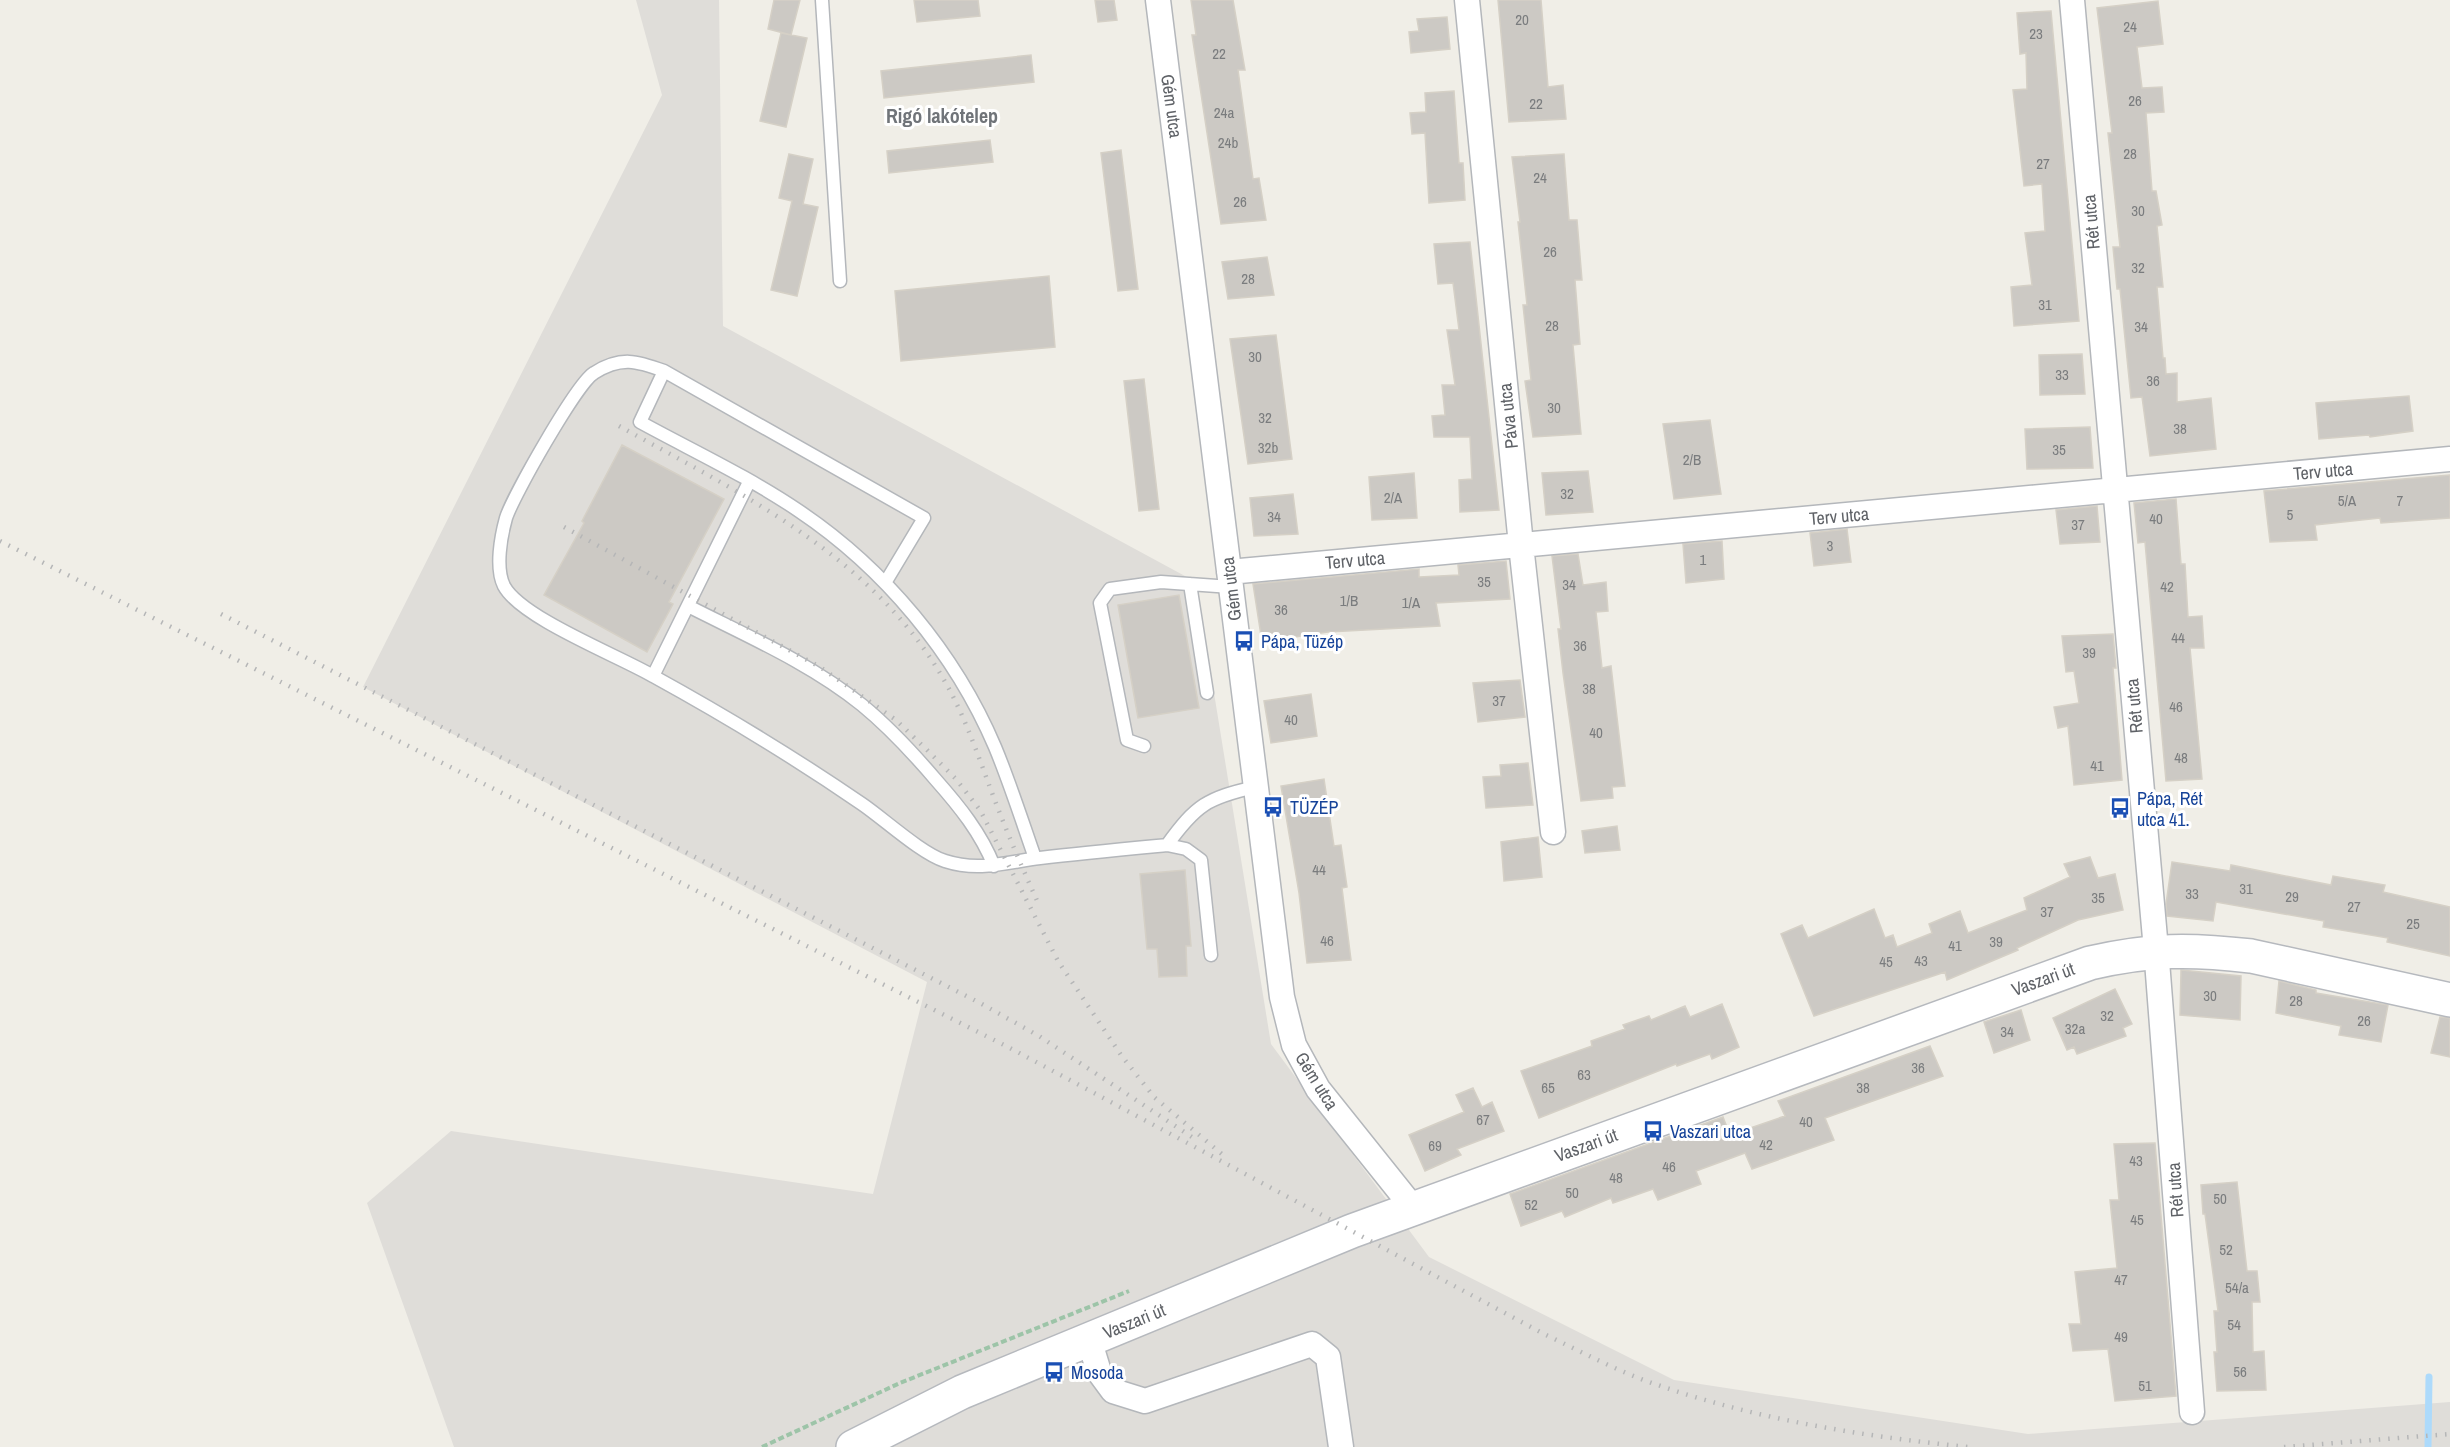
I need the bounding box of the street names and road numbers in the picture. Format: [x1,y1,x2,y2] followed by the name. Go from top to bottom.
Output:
[1155,73,1189,139] street label: Gém utca
[2076,194,2106,250] street label: Rét utca
[1492,382,1524,450] street label: Páva utca
[2292,456,2354,486] street label: Terv utca
[1808,501,1870,531] street label: Terv utca
[1324,545,1386,575] street label: Terv utca
[1215,556,1247,622] street label: Gém utca
[2119,678,2149,734] street label: Rét utca
[2008,956,2078,1002] street label: Vaszari út
[1289,1047,1345,1115] street label: Gém utca
[1551,1122,1621,1168] street label: Vaszari út
[2161,1162,2189,1218] street label: Rét utca
[1099,1297,1169,1345] street label: Vaszari út

